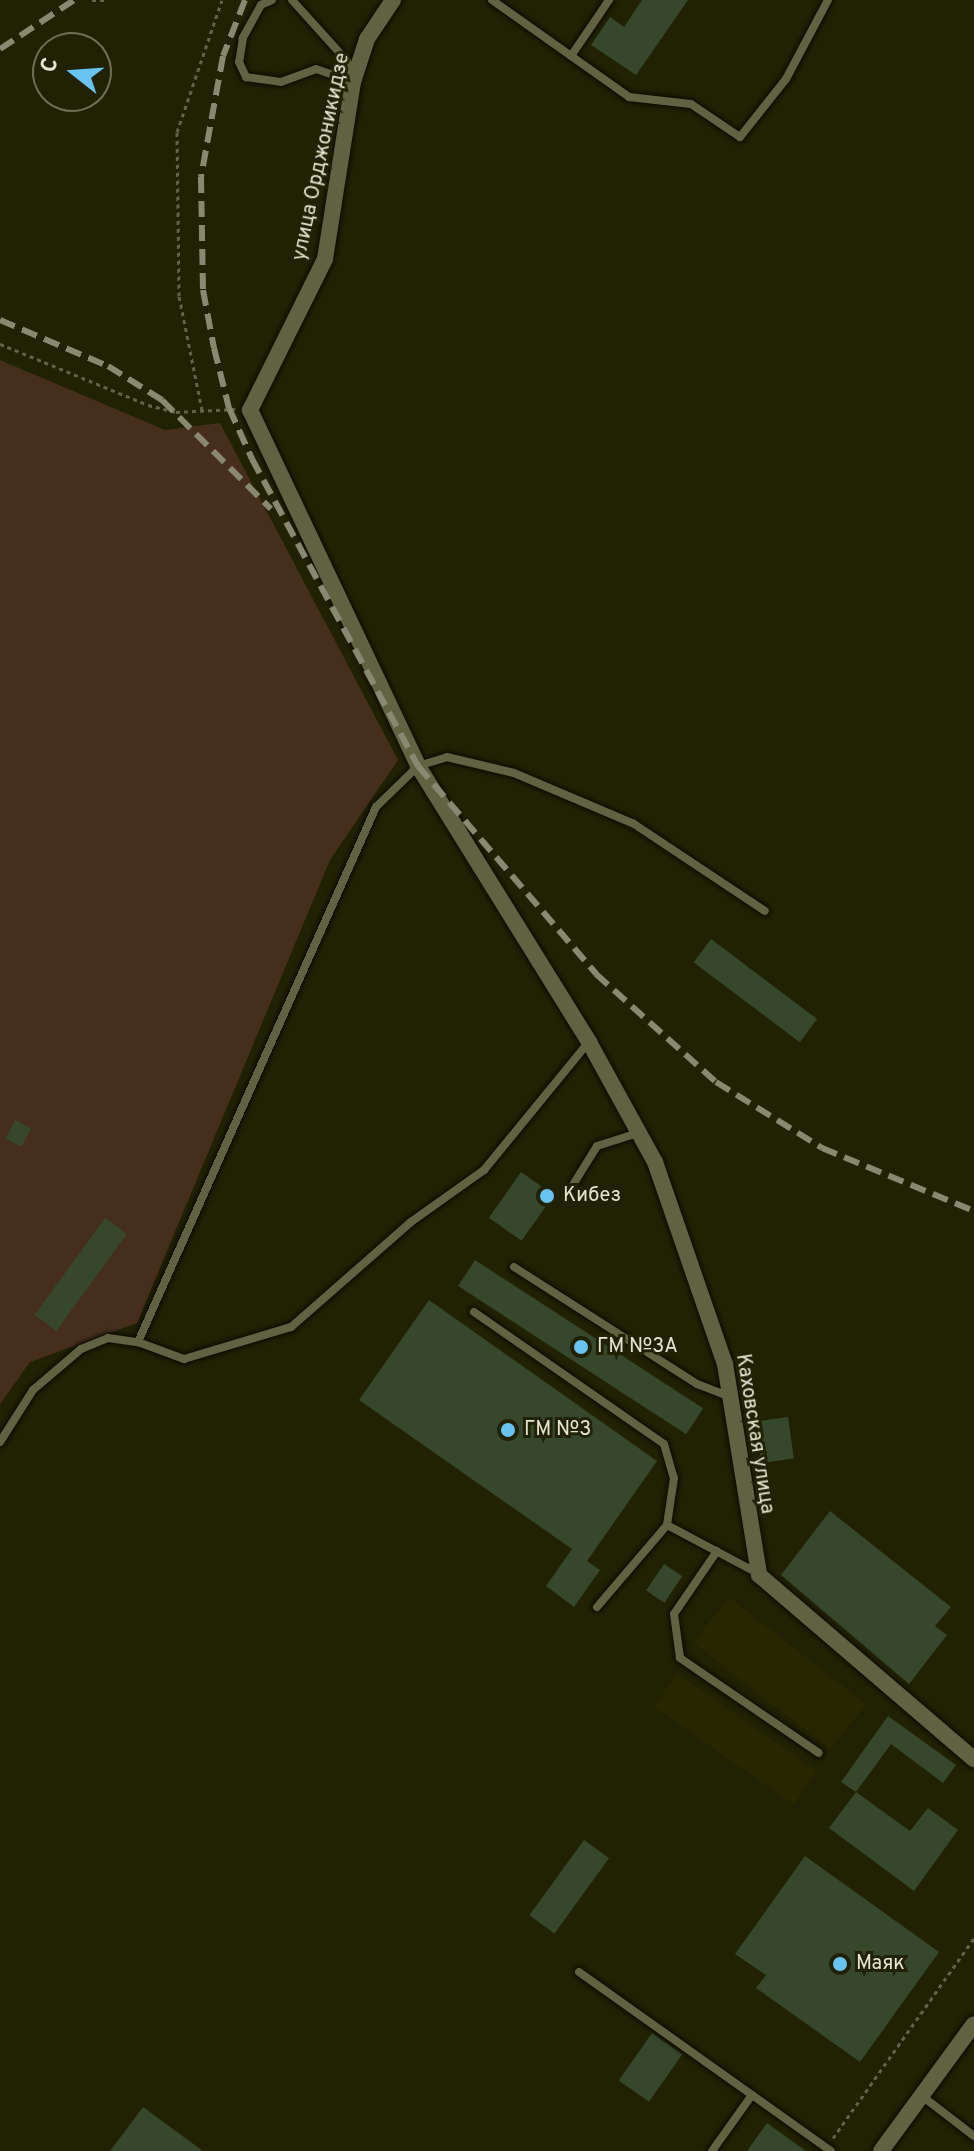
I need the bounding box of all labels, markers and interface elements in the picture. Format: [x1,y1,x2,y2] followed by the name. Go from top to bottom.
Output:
[32,32,112,112] north arrow
[288,51,356,263] street label: улица Орджоникидзе
[36,55,65,76] text: С
[563,1184,621,1208] place label: Кибез
[538,1187,556,1205] marker: Кибез
[597,1335,678,1359] place label: ГМ №3А
[572,1338,590,1356] marker: ГМ №3А
[729,1352,779,1516] street label: Каховская улица
[524,1418,591,1442] place label: ГМ №3
[499,1421,517,1439] marker: ГМ №3
[856,1952,905,1976] place label: Маяк
[831,1955,849,1973] marker: Маяк

